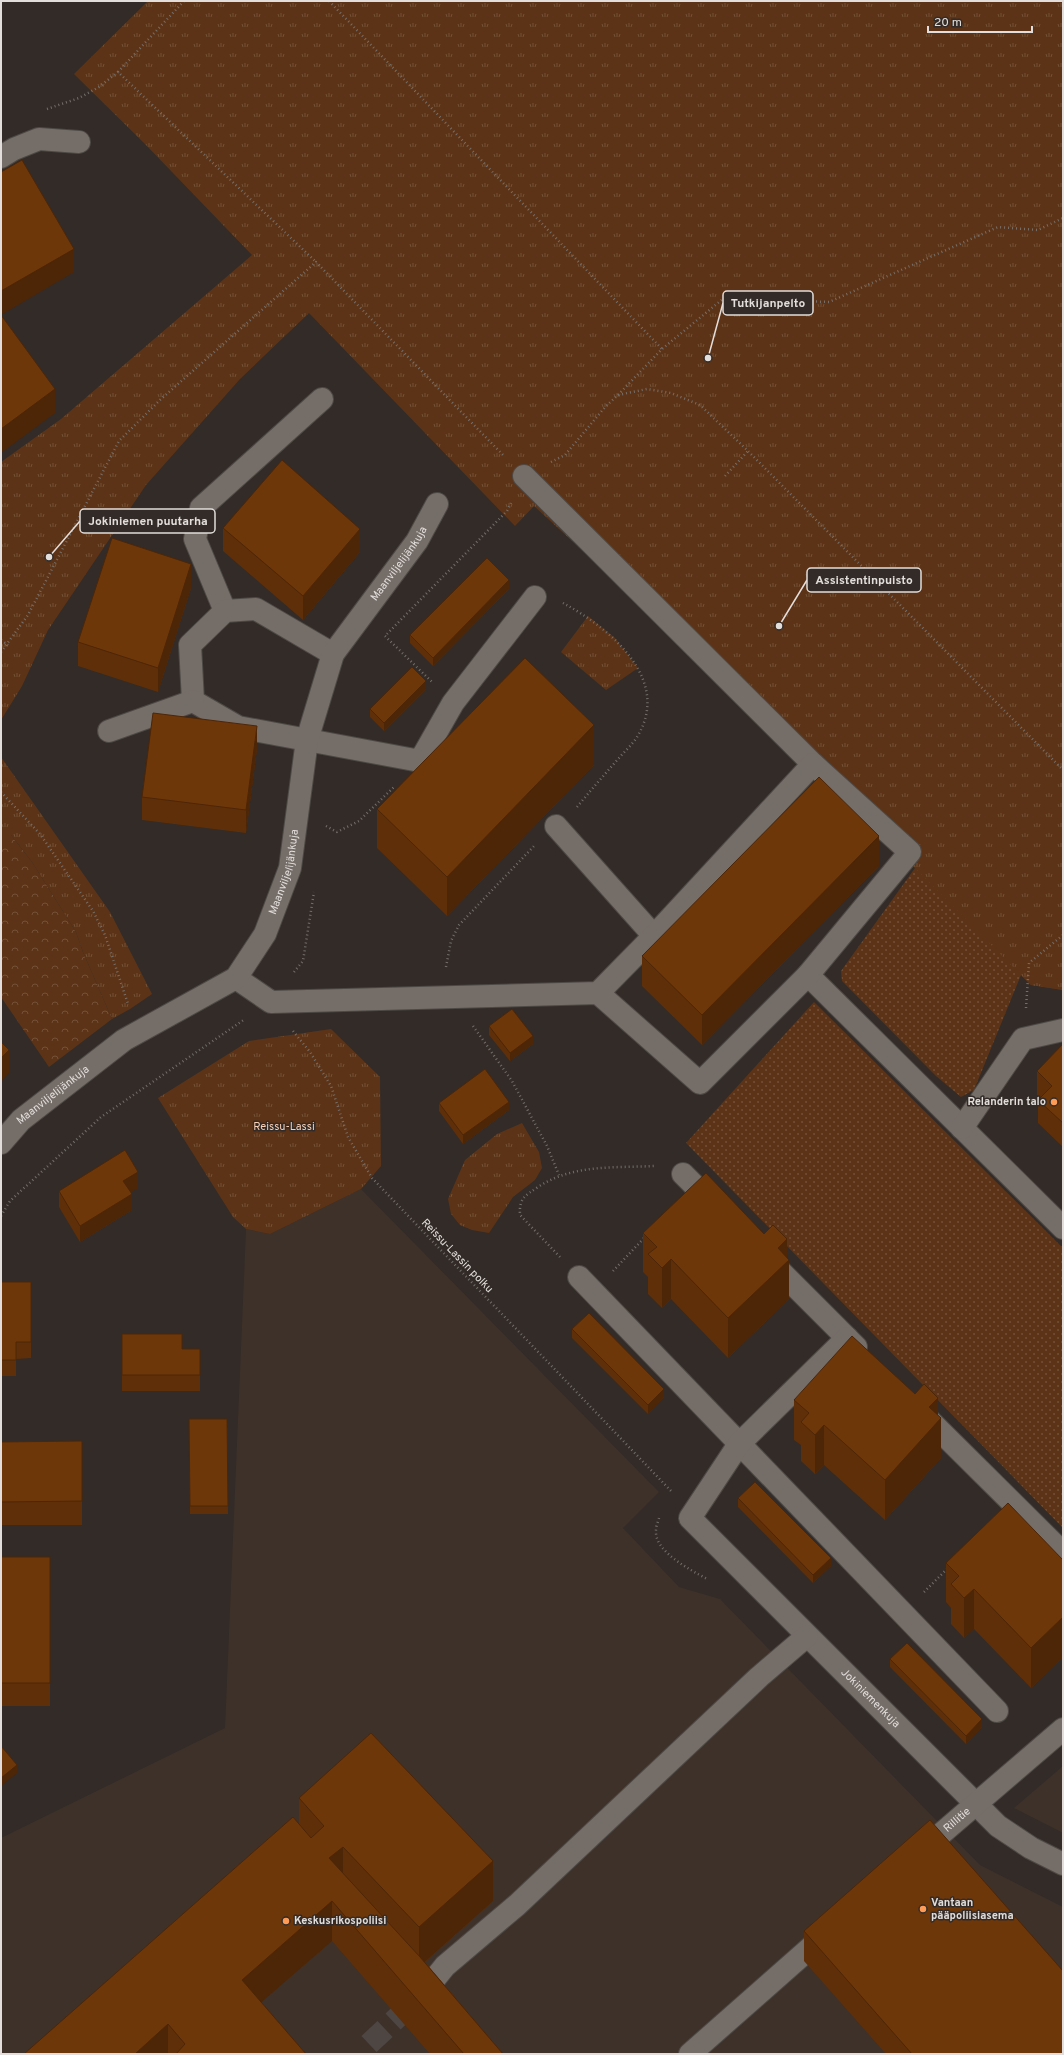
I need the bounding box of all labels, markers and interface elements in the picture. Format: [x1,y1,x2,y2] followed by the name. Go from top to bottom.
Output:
[928,8,1032,34] scale bar
[934,15,962,31] text: 20 m
[723,291,813,315] callout: Tutkijanpelto
[731,296,805,312] text: Tutkijanpelto
[80,509,215,533] callout: Jokiniemen puutarha
[88,514,208,530] text: Jokiniemen puutarha
[368,524,431,604] street label: Maanviljelijänkuja
[807,568,921,592] callout: Assistentinpuisto
[815,573,913,589] text: Assistentinpuisto
[266,828,302,917] street label: Maanviljelijänkuja
[14,1062,92,1128] street label: Maanviljelijänkuja
[967,1095,1046,1109] place label: Relanderin talo
[1049,1097,1059,1107] marker: Relanderin talo
[253,1120,315,1134] park label: Reissu-Lassi
[418,1216,496,1296] street label: Reissu-Lassin polku
[838,1666,903,1731] street label: Jokiniemenkuja
[941,1804,974,1836] street label: Rillitie
[931,1896,1014,1923] place label: Vantaan pääpoliisiasema
[918,1904,928,1914] marker: Vantaan pääpoliisiasema
[294,1914,386,1928] place label: Keskusrikospoliisi
[281,1916,291,1926] marker: Keskusrikospoliisi

